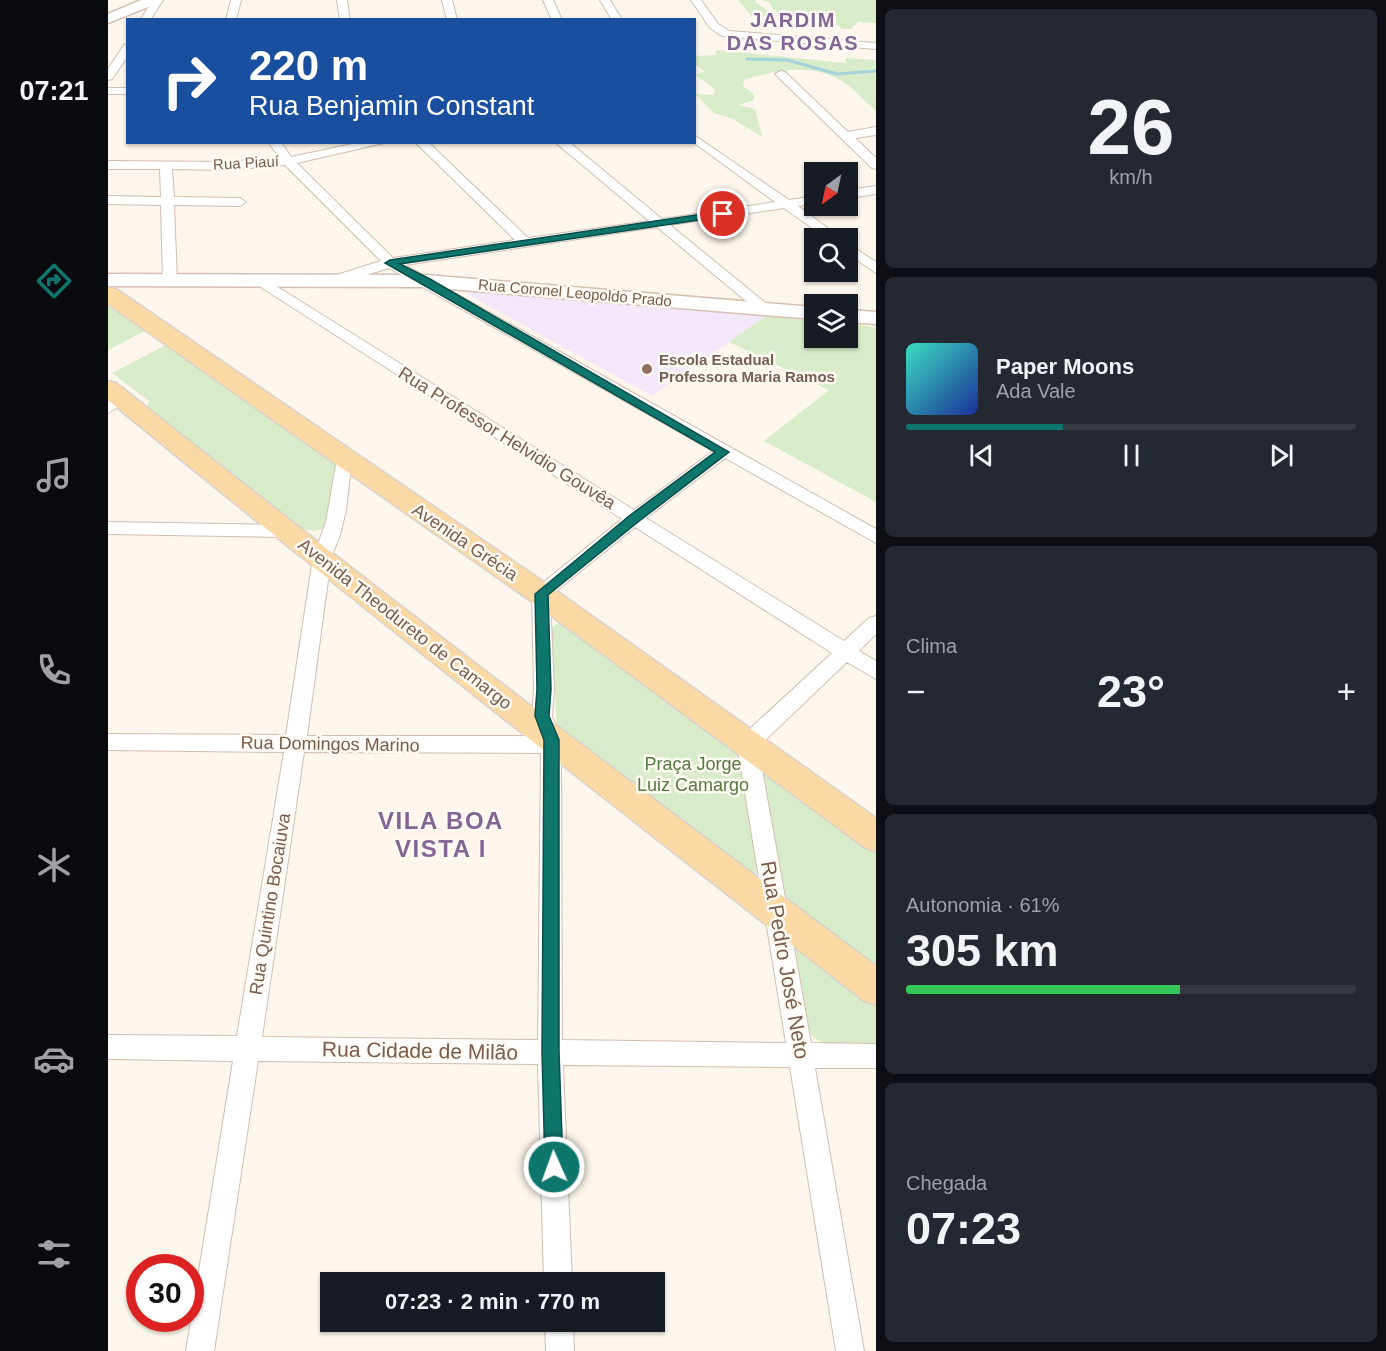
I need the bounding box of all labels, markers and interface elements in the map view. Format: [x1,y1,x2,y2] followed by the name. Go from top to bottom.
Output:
[727,9,859,54] district label: JARDIM DAS ROSAS
[150,42,228,120] icon: right
[249,42,368,89] text: 220 m
[19,76,89,106] text: 07:21
[1088,83,1174,171] text: 26
[249,91,534,121] text: Rua Benjamin Constant
[213,152,280,173] street label: Rua Piauí
[804,162,858,216] north arrow
[804,162,858,348] map controls
[1109,166,1153,188] text: km/h
[697,188,748,239] pin
[706,197,739,230] icon: arrive
[804,228,858,282] button: search
[33,260,75,302] icon: directions
[478,276,673,309] street label: Rua Coronel Leopoldo Prado
[804,294,858,348] button: layers
[659,351,835,385] place label: Escola Estadual Professora Maria Ramos
[996,354,1134,379] text: Paper Moons
[640,362,654,376] marker: Escola Estadual Professora Maria Ramos
[395,363,620,514] street label: Rua Professor Helvidio Gouvêa
[996,380,1076,402] text: Ada Vale
[965,439,998,472] icon: previous
[1115,439,1148,472] icon: pause
[1265,439,1298,472] icon: next
[33,454,75,496] icon: music
[409,499,522,585] street label: Avenida Grécia
[294,534,516,714] street label: Avenida Theodureto de Camargo
[906,635,957,657] text: Clima
[33,649,75,691] icon: phone
[1097,666,1165,717] text: 23°
[906,673,925,710] text: −
[1337,673,1356,710] text: +
[240,732,420,756] street label: Rua Domingos Marino
[637,754,749,795] park label: Praça Jorge Luiz Camargo
[378,807,504,862] district label: VILA BOA VISTA I
[246,811,294,996] street label: Rua Quintino Bocaiuva
[33,844,75,886] icon: climate
[757,859,814,1061] street label: Rua Pedro José Neto
[906,894,1059,916] text: Autonomia · 61%
[906,925,1059,976] text: 305 km
[322,1037,518,1064] street label: Rua Cidade de Milão
[33,1038,75,1080] icon: car
[522,1135,586,1199] position arrow
[906,1172,987,1194] text: Chegada
[906,1203,1021,1254] text: 07:23
[33,1233,75,1275] icon: filters
[126,1254,204,1332] speed limit sign: 30
[385,1289,600,1314] text: 07:23 · 2 min · 770 m

